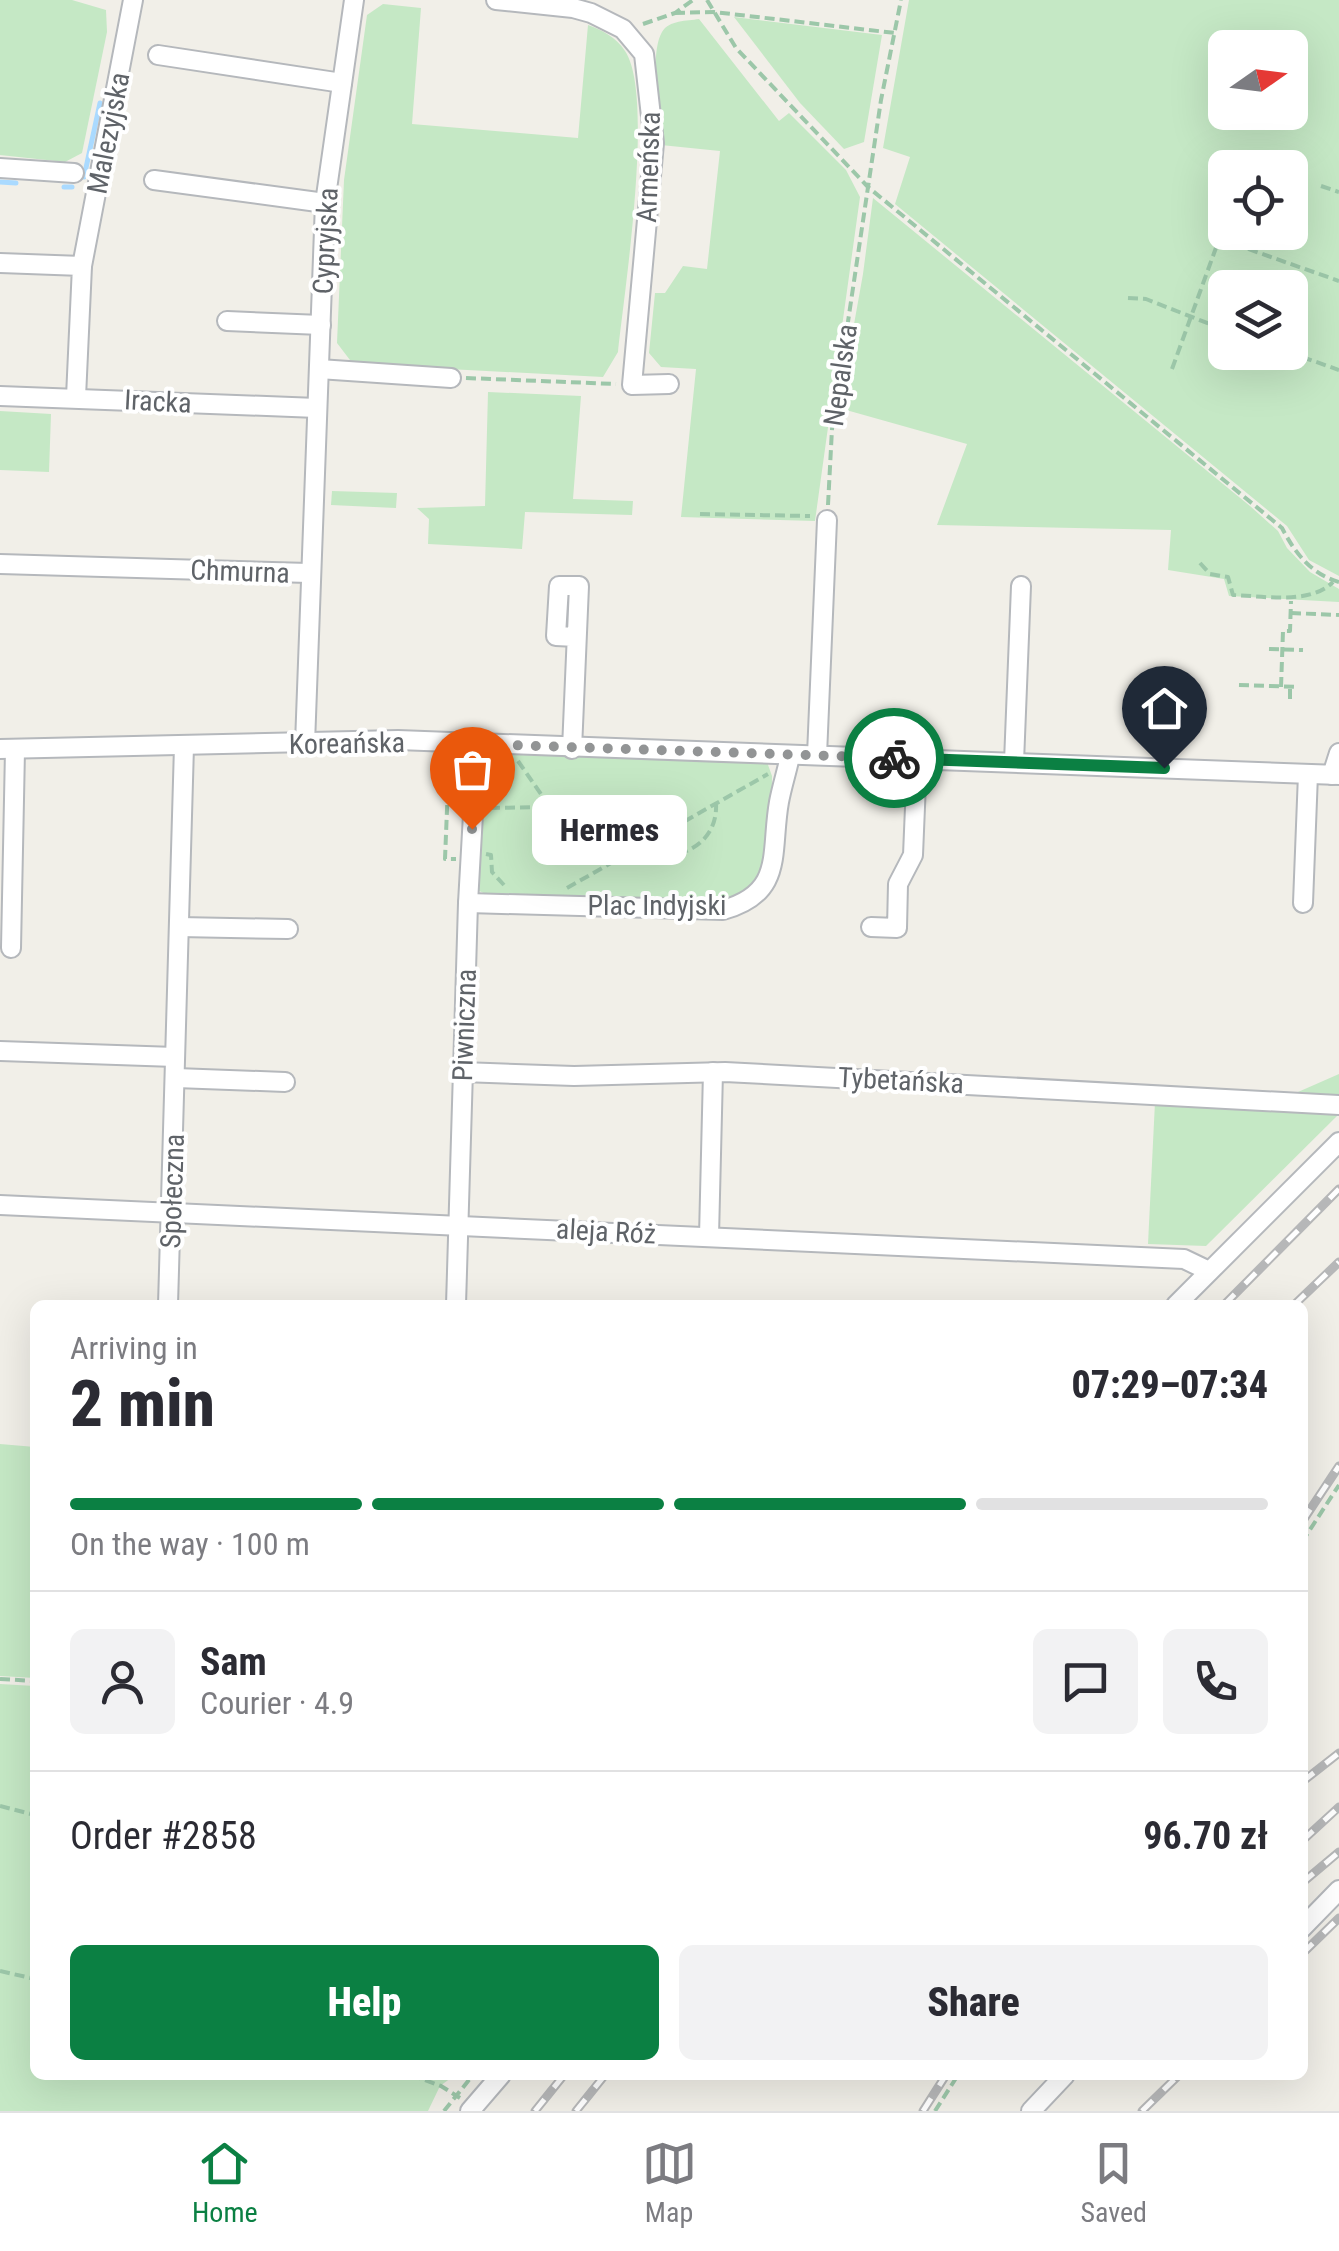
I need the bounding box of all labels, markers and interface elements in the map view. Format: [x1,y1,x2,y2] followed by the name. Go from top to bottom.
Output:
[1208,30,1308,130] north arrow
[1208,30,1308,370] map controls
[81,70,136,197] street label: Malezyjska
[630,111,667,223] street label: Armeńska
[1208,150,1308,250] button: locate
[306,187,345,295] street label: Cypryjska
[1208,270,1308,370] button: layers
[817,322,864,428] street label: Nepalska
[123,383,192,420] street label: Iracka
[190,553,290,590] street label: Chmurna
[1122,666,1207,769] pin
[1137,681,1192,736] icon: home
[844,708,944,808] courier
[289,726,405,761] street label: Koreańska
[430,727,515,830] pin
[867,731,922,786] icon: bike
[445,742,500,797] icon: bag
[532,794,687,864] callout: Hermes
[560,811,659,849] text: Hermes
[588,889,726,922] street label: Plac Indyjski
[446,968,483,1082] street label: Piwniczna
[837,1061,965,1100] street label: Tybetańska
[154,1133,191,1249] street label: Społeczna
[555,1212,657,1251] street label: aleja Róż
[70,1329,198,1367] text: Arriving in
[1071,1363,1268,1407] text: 07:29–07:34
[70,1366,215,1442] text: 2 min
[70,1525,310,1563] text: On the way · 100 m
[70,1629,175,1734] button: person
[1033,1629,1138,1734] button: chat
[1163,1629,1268,1734] button: phone
[200,1640,267,1684] text: Sam
[200,1684,354,1722] text: Courier · 4.9
[70,1814,257,1858] text: Order #2858
[1143,1814,1268,1858] text: 96.70 zł
[70,1945,659,2060] button: Help
[679,1945,1268,2060] button: Share
[192,2136,258,2229] tab: Home
[642,2136,697,2229] tab: Map
[1080,2136,1147,2229] tab: Saved

